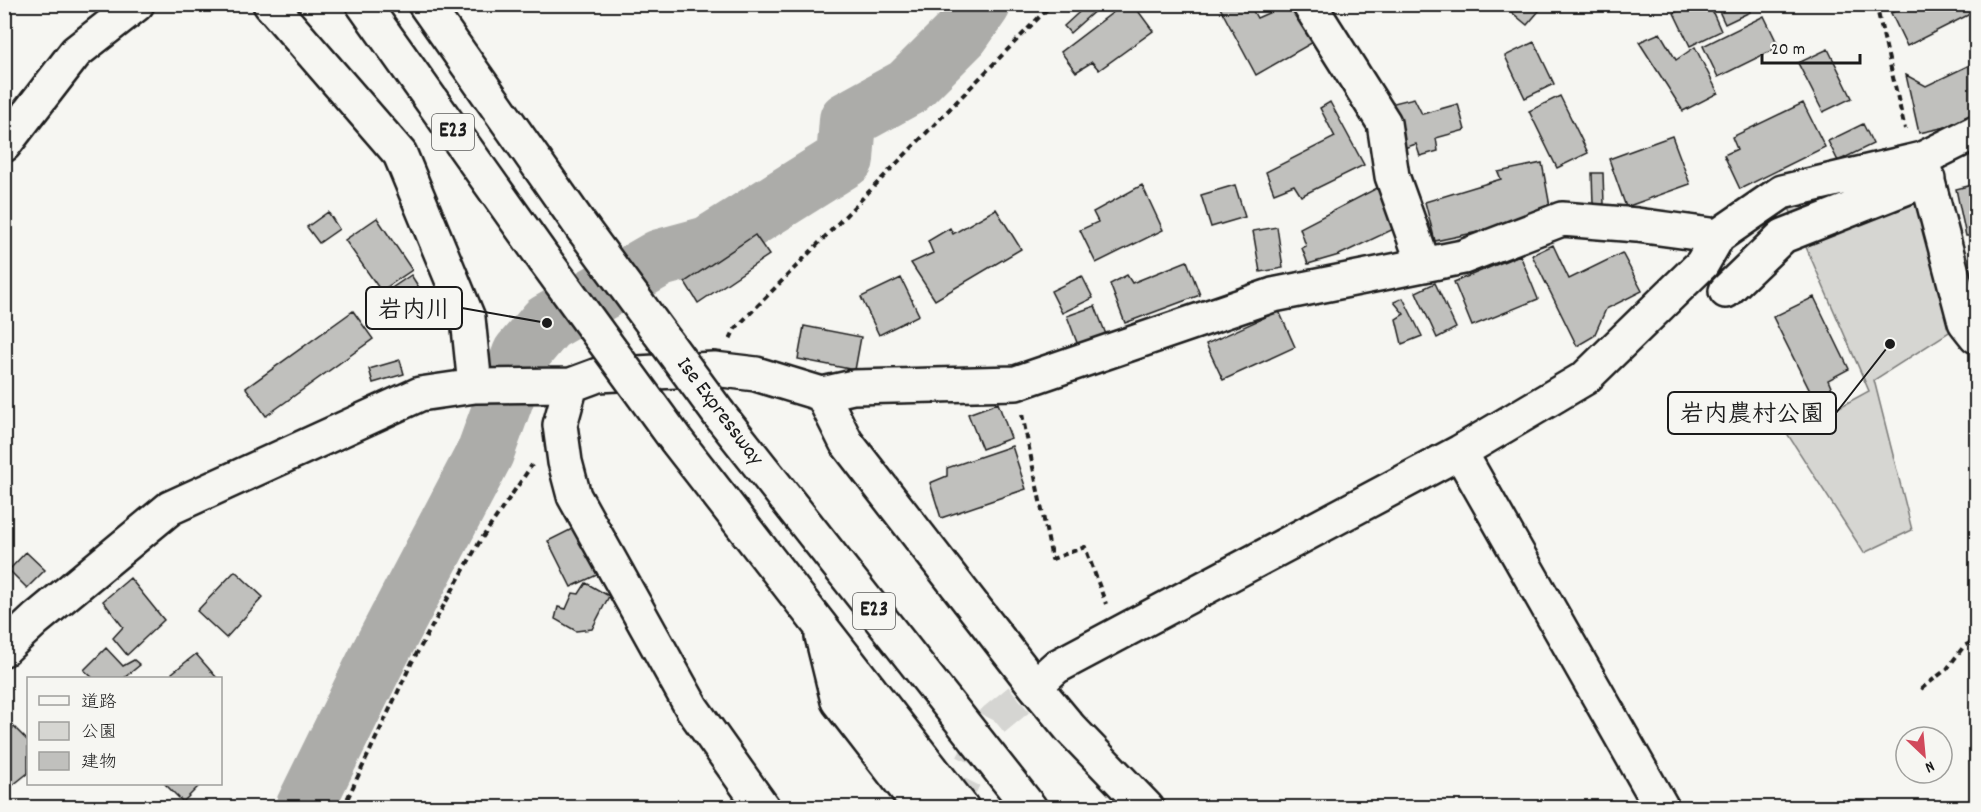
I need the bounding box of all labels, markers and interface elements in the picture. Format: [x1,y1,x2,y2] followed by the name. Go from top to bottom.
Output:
[1762,27,1860,65] scale bar
[1771,38,1805,63] text: 20 m
[432,114,474,150] road number: E23
[366,287,462,329] callout: 岩内川
[378,295,450,329] text: 岩内川
[668,351,771,474] street label: Ise Expressway
[1668,392,1836,434] callout: 岩内農村公園
[1680,399,1824,433] text: 岩内農村公園
[853,593,895,629] road number: E23
[27,677,222,785] legend
[81,691,117,716] text: 道路
[81,721,117,746] text: 公園
[1894,725,1954,785] north arrow
[81,751,117,776] text: 建物
[1921,754,1938,778] text: N

